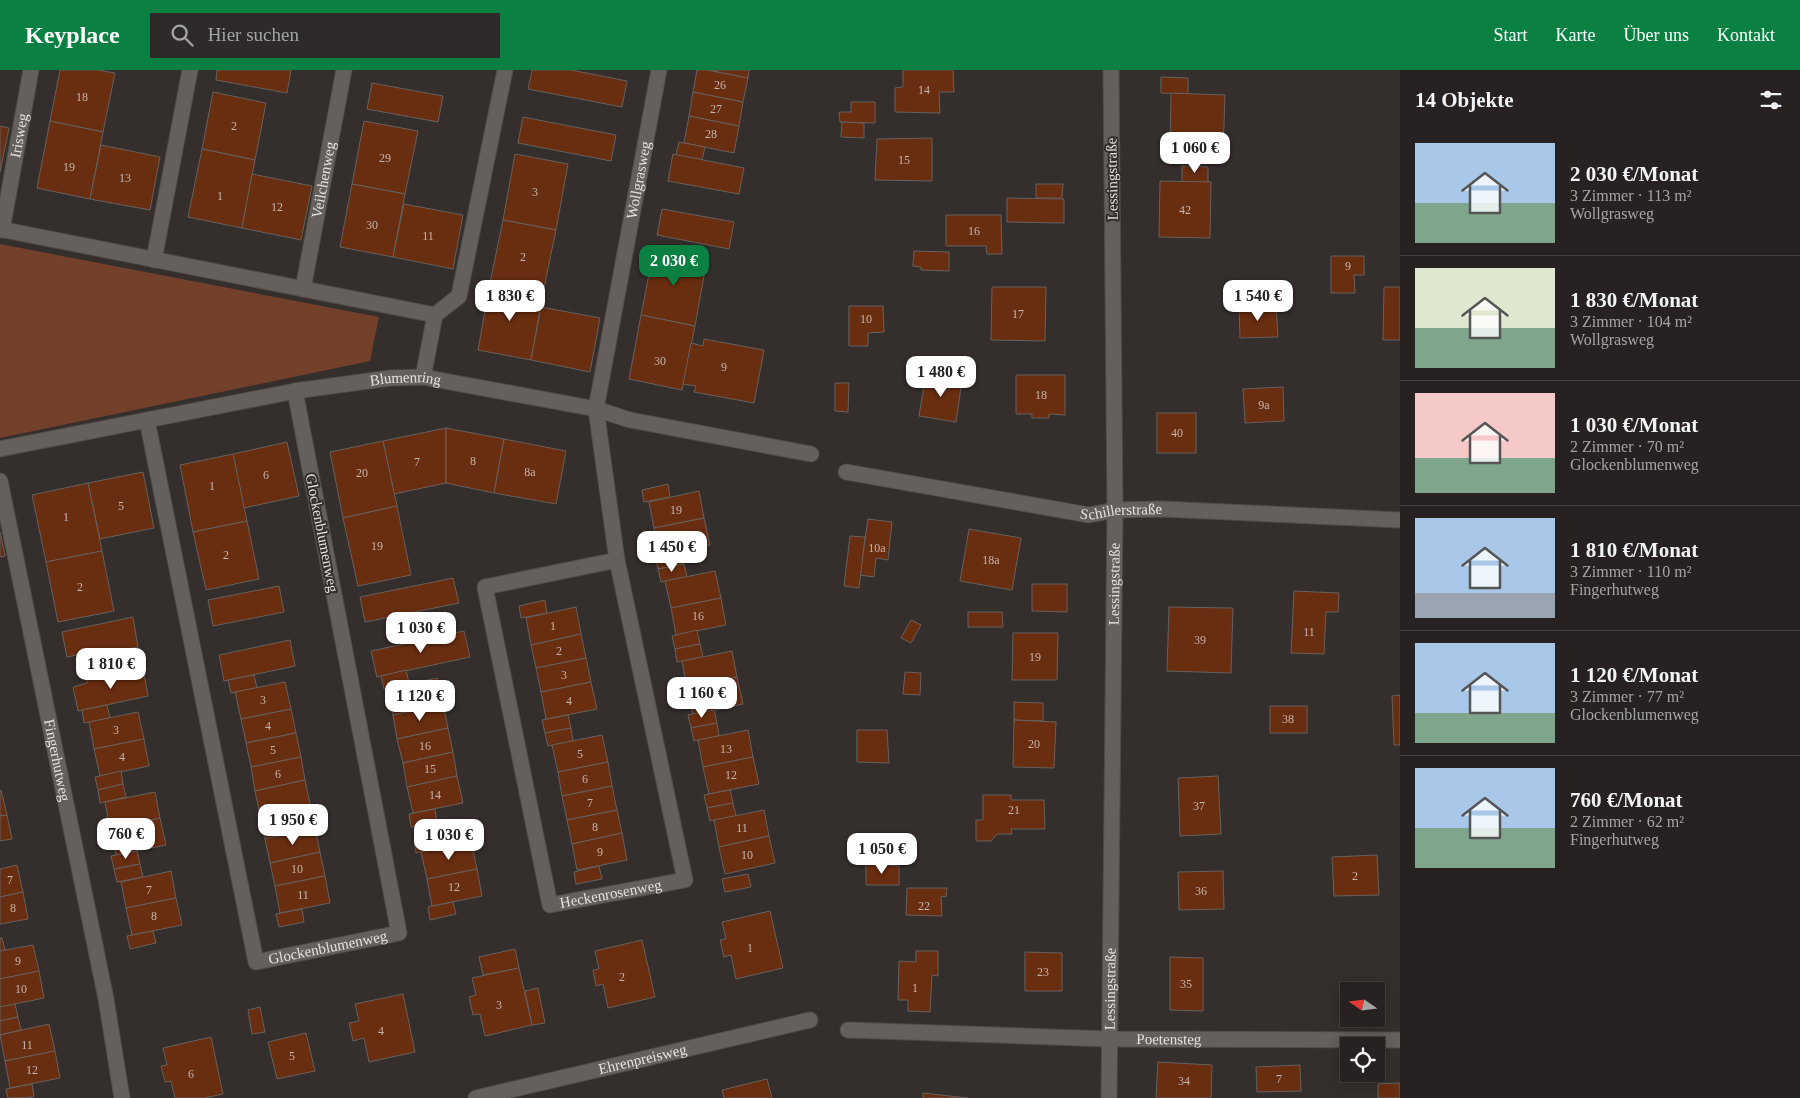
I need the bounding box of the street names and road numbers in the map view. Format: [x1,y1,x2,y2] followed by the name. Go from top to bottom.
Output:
[7,111,31,159] street label: Irisweg
[1103,137,1121,220] street label: Lessingstraße
[623,139,654,220] street label: Wollgrasweg
[308,140,339,219] street label: Veilchenweg
[369,369,443,389] street label: Blumenring
[303,472,341,594] street label: Glockenblumenweg
[1079,501,1163,523] street label: Schillerstraße
[1106,542,1123,625] street label: Lessingstraße
[41,718,73,803] street label: Fingerhutweg
[558,876,663,911] street label: Heckenrosenweg
[267,928,389,967] street label: Glockenblumenweg
[1102,947,1119,1030] street label: Lessingstraße
[1136,1031,1202,1047] street label: Poetensteg
[597,1041,689,1077] street label: Ehrenpreisweg

